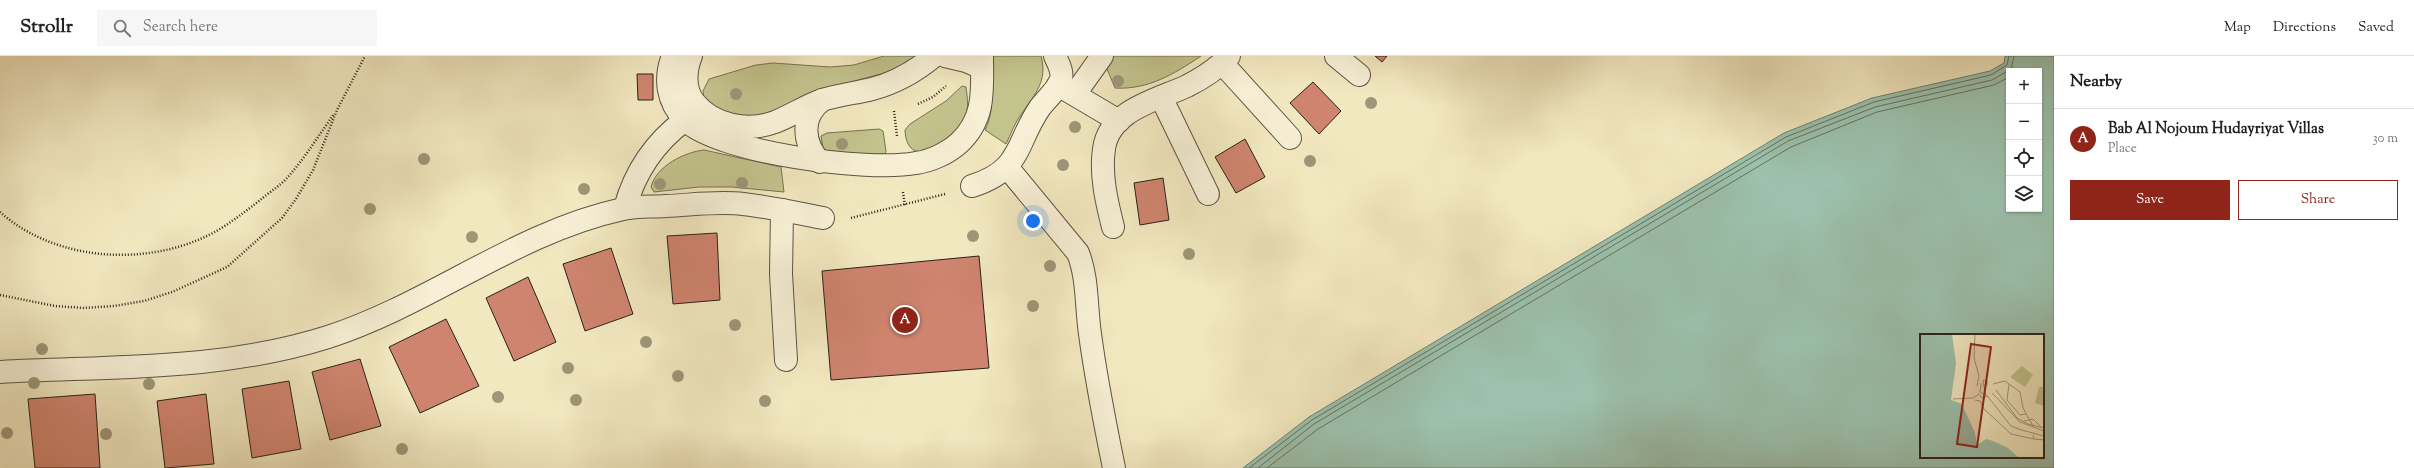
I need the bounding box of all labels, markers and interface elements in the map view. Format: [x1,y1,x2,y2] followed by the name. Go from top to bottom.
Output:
[97,10,377,46] search box
[20,14,73,41] text: Strollr
[111,17,133,39] icon: search
[143,17,218,38] text: Search here
[2224,18,2251,38] text: Map
[2273,18,2336,38] text: Directions
[2358,18,2394,38] text: Saved
[2006,68,2042,212] map controls
[2006,68,2042,104] button: +
[2070,70,2122,94] text: Nearby
[2006,104,2042,140] button: −
[2108,119,2324,140] text: Bab Al Nojoum Hudayriyat Villas
[2078,130,2088,148] text: A
[2372,130,2398,148] text: 30 m
[2006,140,2042,176] button: locate
[2108,140,2137,158] text: Place
[2006,176,2042,212] button: layers
[2070,180,2230,220] button: Save
[2238,180,2398,220] button: Share
[1023,211,1043,231] your location
[892,305,918,335] pin: A
[1920,334,2044,458] inset map

